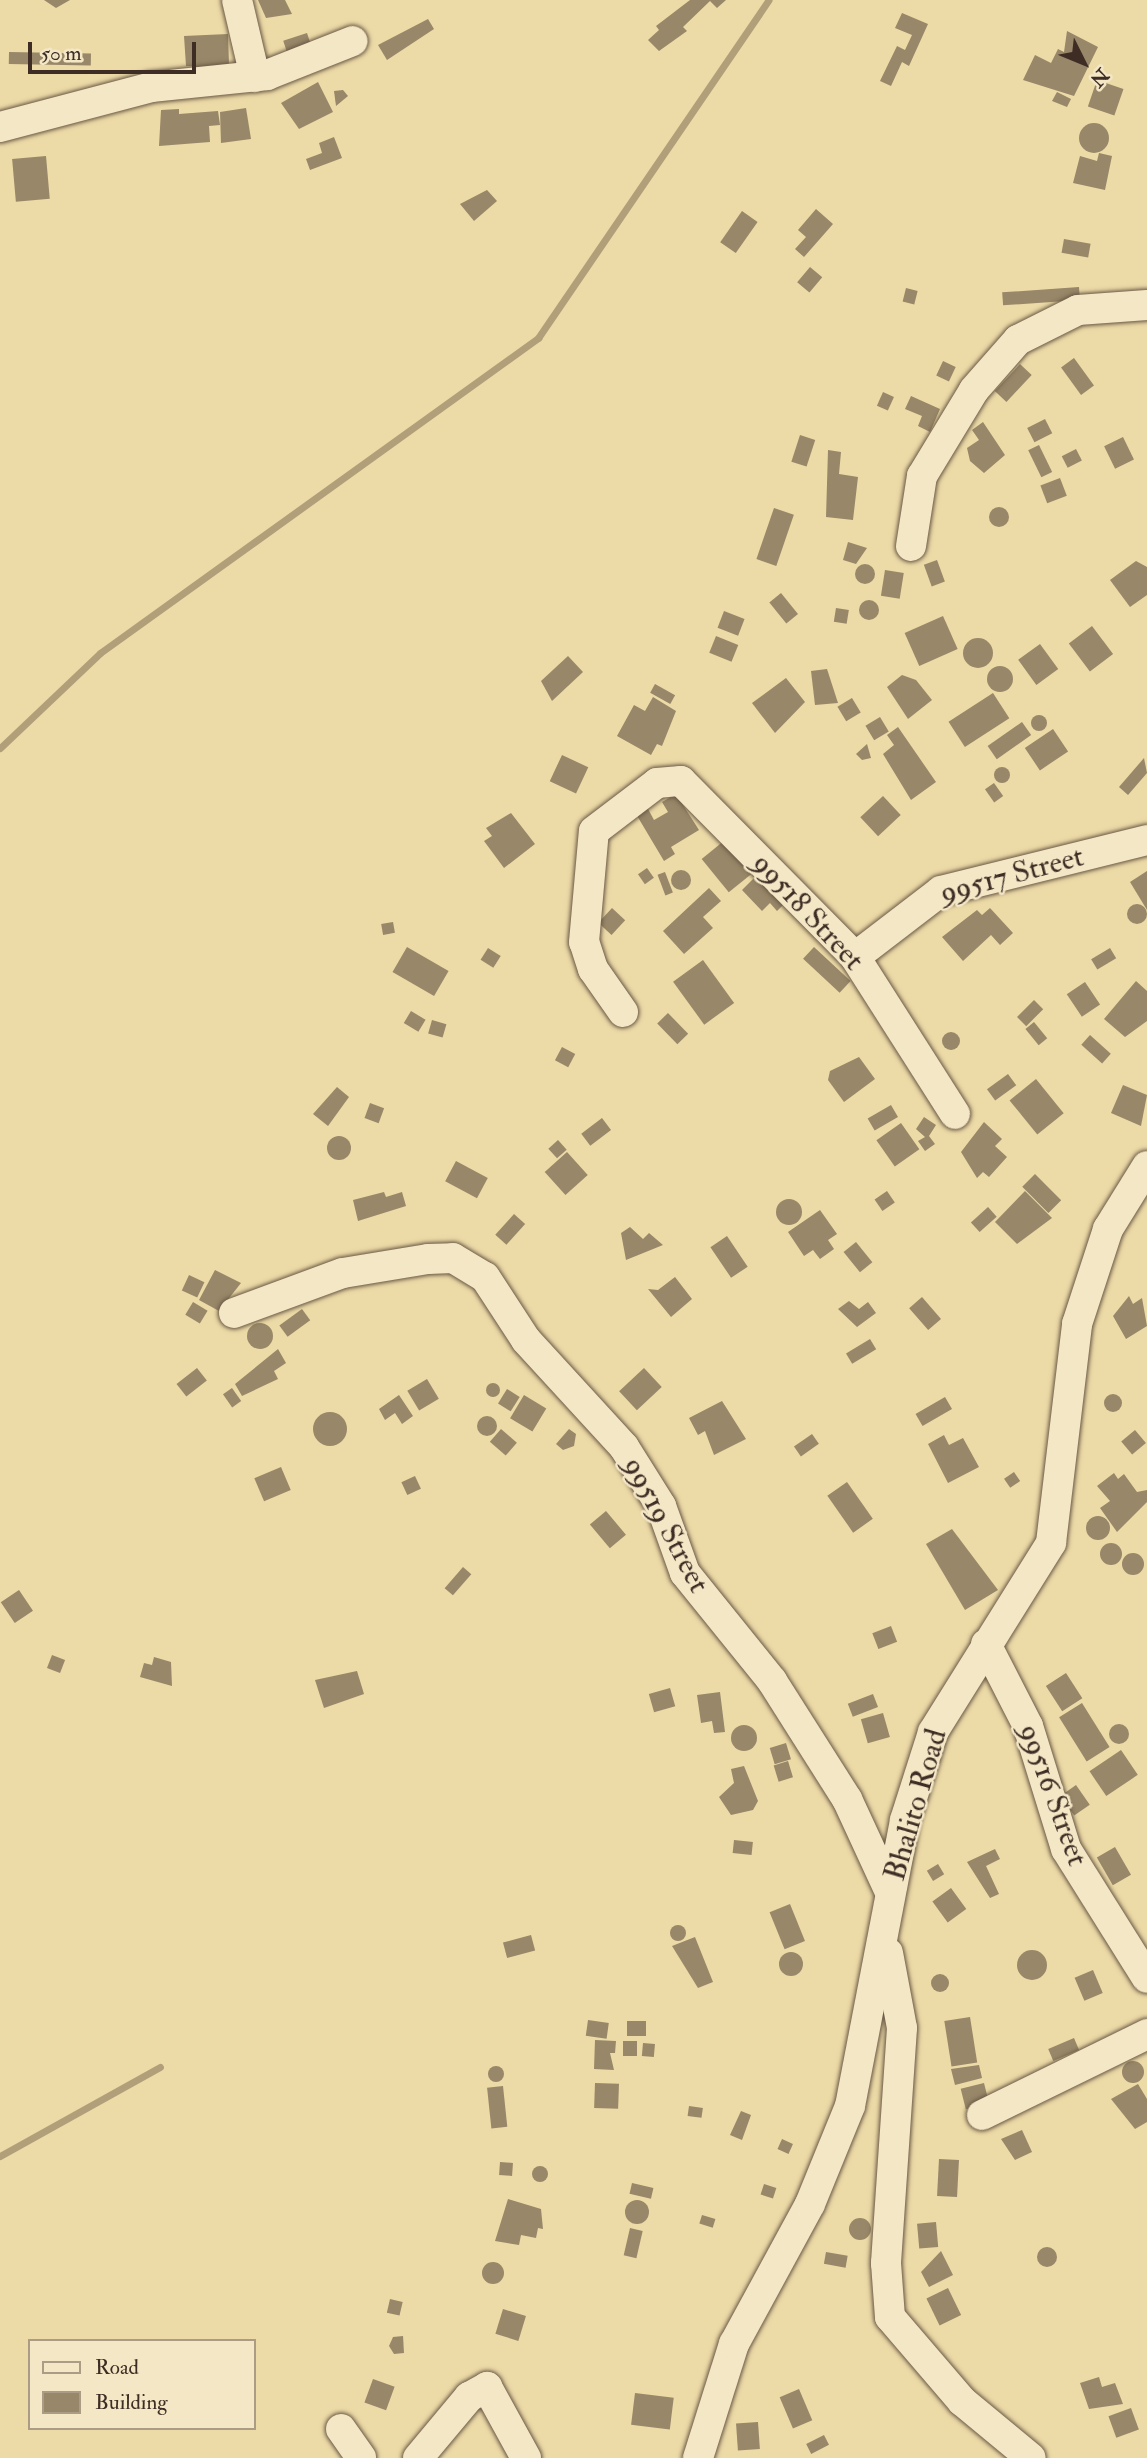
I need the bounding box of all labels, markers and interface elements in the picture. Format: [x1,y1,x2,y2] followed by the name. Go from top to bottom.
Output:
[32,28,200,72] scale bar
[1049,28,1119,98] north arrow
[41,40,82,67] text: 50 m
[1085,63,1114,92] text: N
[936,839,1088,911] street label: 99517 Street
[745,846,871,978] street label: 99518 Street
[615,1451,717,1599] street label: 99519 Street
[1011,1719,1095,1871] street label: 99516 Street
[877,1725,955,1885] street label: Bhalito Road
[28,2339,256,2430] legend
[95,2354,139,2381] text: Road
[95,2389,168,2416] text: Building

